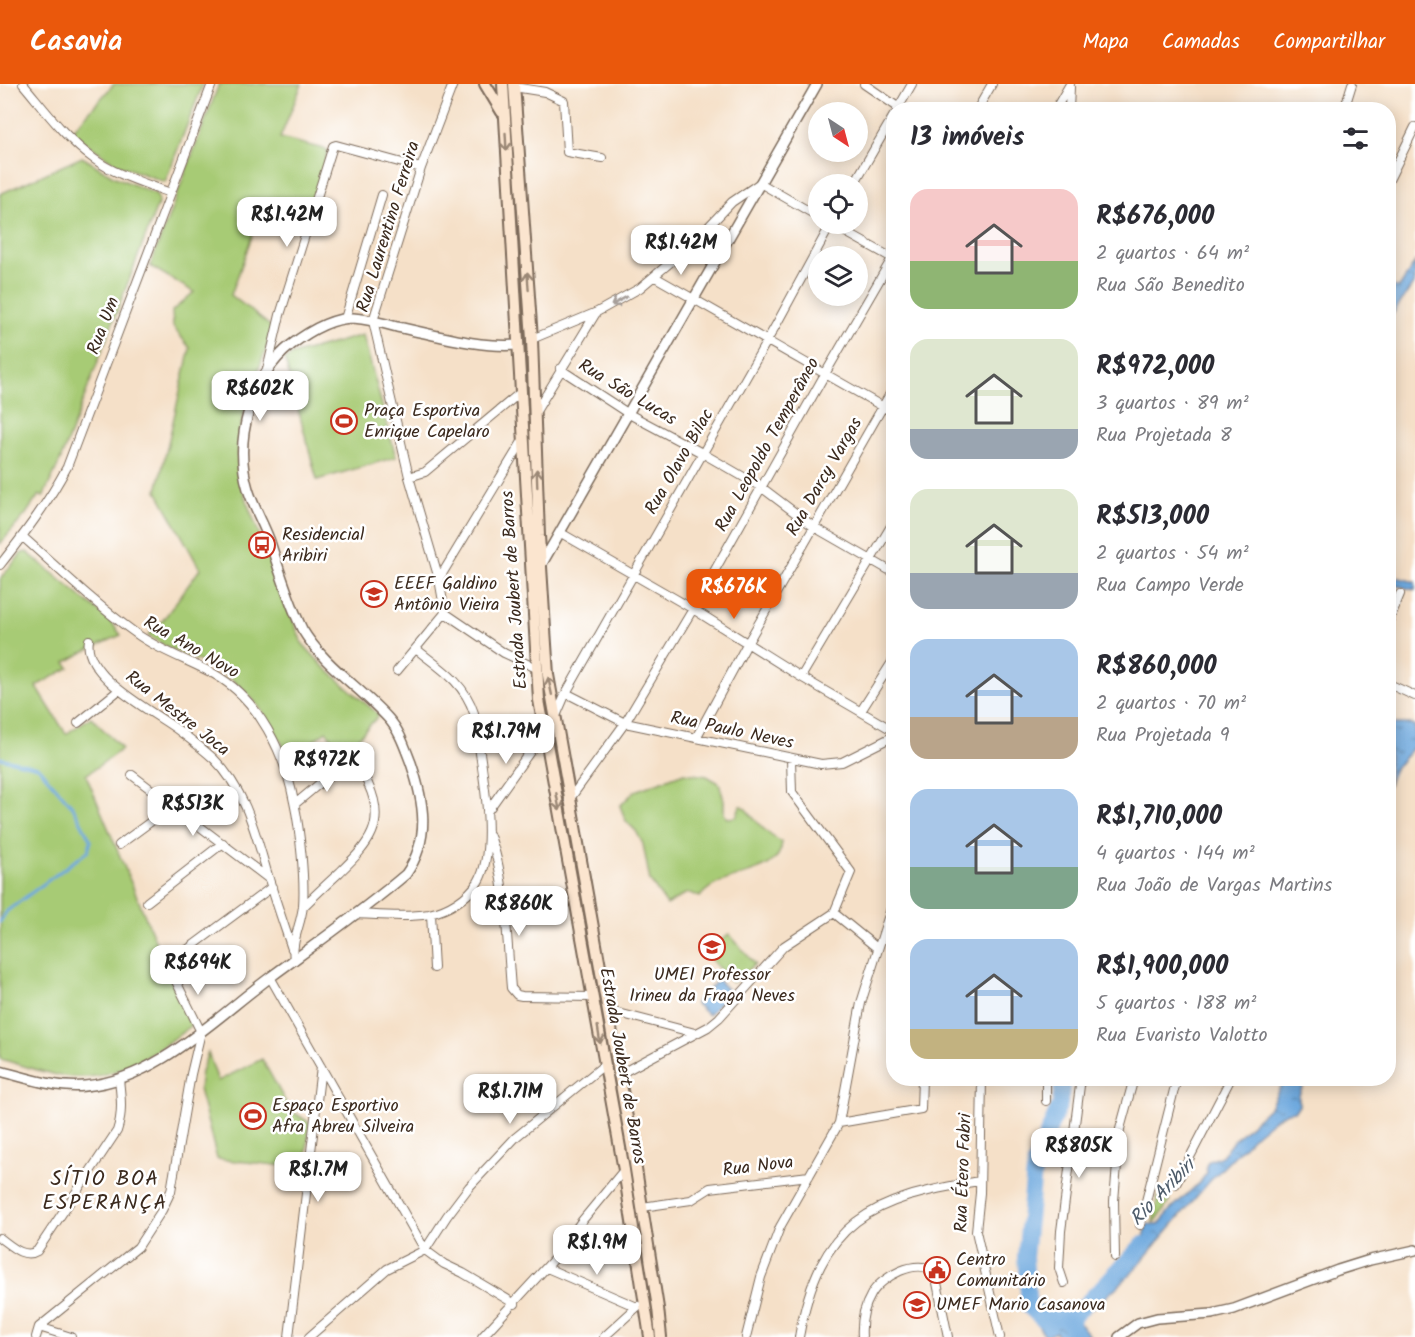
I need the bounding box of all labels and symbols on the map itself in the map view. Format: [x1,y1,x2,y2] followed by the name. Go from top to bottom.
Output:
[808,102,868,162] north arrow
[501,132,512,152] one-way arrow
[349,138,429,316] street label: Rua Laurentino Ferreira
[232,197,342,248] pin: R$1.42M
[626,225,736,276] pin: R$1.42M
[522,272,533,291] one-way arrow
[80,293,128,359] street label: Rua Um
[611,295,628,307] one-way arrow
[572,352,682,434] street label: Rua São Lucas
[708,352,828,538] street label: Rua Leopoldo Temperâneo
[211,371,309,422] pin: R$602K
[364,397,490,447] place label: Praça Esportiva Enrique Capelaro
[638,404,722,520] street label: Rua Olavo Bilac
[329,406,359,436] sports icon: Praça Esportiva Enrique Capelaro
[779,412,871,542] street label: Rua Darcy Vargas
[531,468,543,488] one-way arrow
[494,489,536,690] street label: Estrada Joubert de Barros
[282,521,365,571] place label: Residencial Aribiri
[247,530,277,560] bus stop icon: Residencial Aribiri
[685,569,783,620] pin: R$676K
[394,570,500,620] place label: EEEF Galdino Antônio Vieira
[359,579,389,609] school or university icon: EEEF Galdino Antônio Vieira
[137,609,245,687] street label: Rua Ano Novo
[118,664,236,764] street label: Rua Mestre Joca
[544,677,555,696] one-way arrow
[668,704,797,758] street label: Rua Paulo Neves
[451,714,561,765] pin: R$1.79M
[278,742,376,793] pin: R$972K
[144,786,242,837] pin: R$513K
[553,792,564,811] one-way arrow
[470,886,568,937] pin: R$860K
[697,932,727,962] school or university icon: UMEI Professor Irineu da Fraga Neves
[149,945,247,996] pin: R$694K
[629,961,795,1011] place label: UMEI Professor Irineu da Fraga Neves
[590,965,654,1167] street label: Estrada Joubert de Barros
[594,1025,605,1045] one-way arrow
[455,1074,565,1125] pin: R$1.71M
[272,1092,414,1142] place label: Espaço Esportivo Afra Abreu Silveira
[238,1101,268,1131] sports icon: Espaço Esportivo Afra Abreu Silveira
[947,1112,981,1233] street label: Rua Étero Fabri
[1030,1128,1128,1179] pin: R$805K
[721,1148,795,1186] street label: Rua Nova
[1122,1149,1207,1234] water label: Rio Aribiri
[269,1152,367,1203] pin: R$1.7M
[42,1163,168,1220] district label: SÍTIO BOA ESPERANÇA
[548,1225,646,1276] pin: R$1.9M
[956,1246,1046,1296] place label: Centro Comunitário
[922,1255,952,1285] public building icon: Centro Comunitário
[902,1290,932,1320] school or university icon: UMEF Mario Casanova
[936,1291,1106,1320] place label: UMEF Mario Casanova

